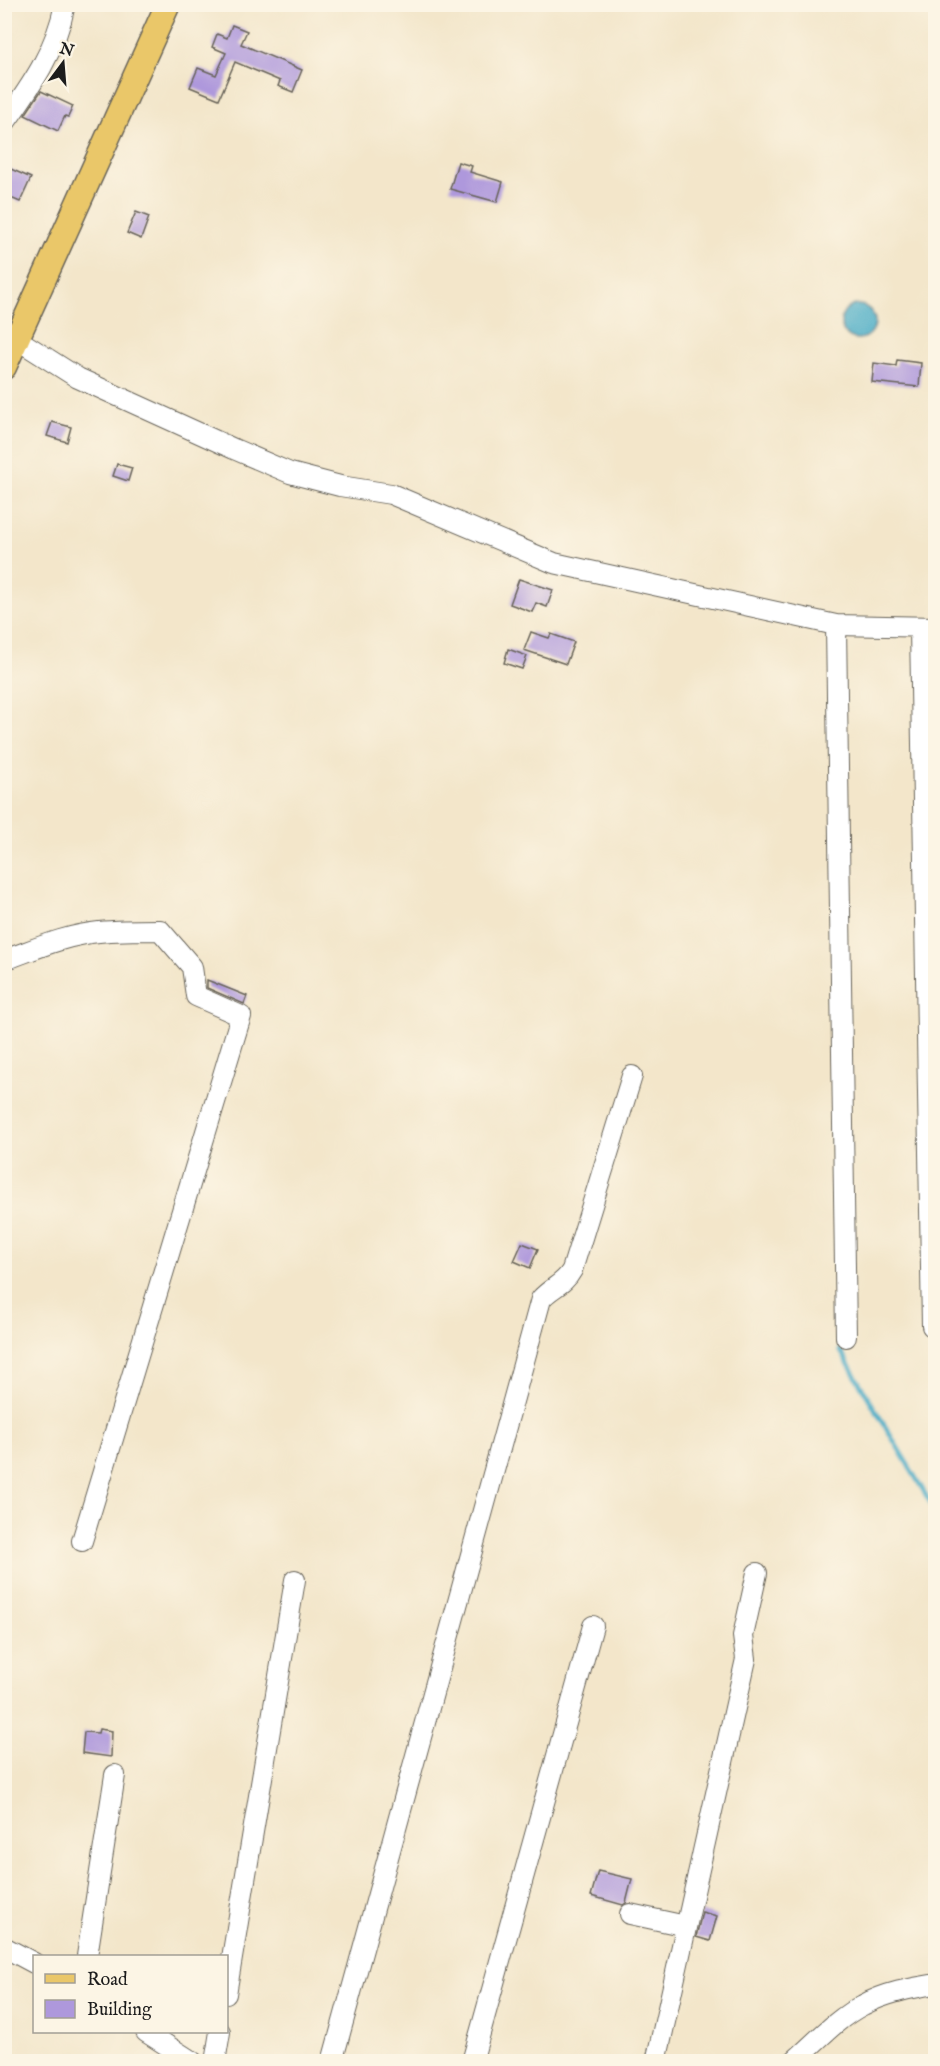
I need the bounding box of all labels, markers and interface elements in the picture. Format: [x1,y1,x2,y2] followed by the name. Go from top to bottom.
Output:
[33,33,93,93] north arrow
[56,39,76,62] text: N
[33,1955,228,2033] legend
[87,1969,128,1992] text: Road
[87,1999,152,2022] text: Building

